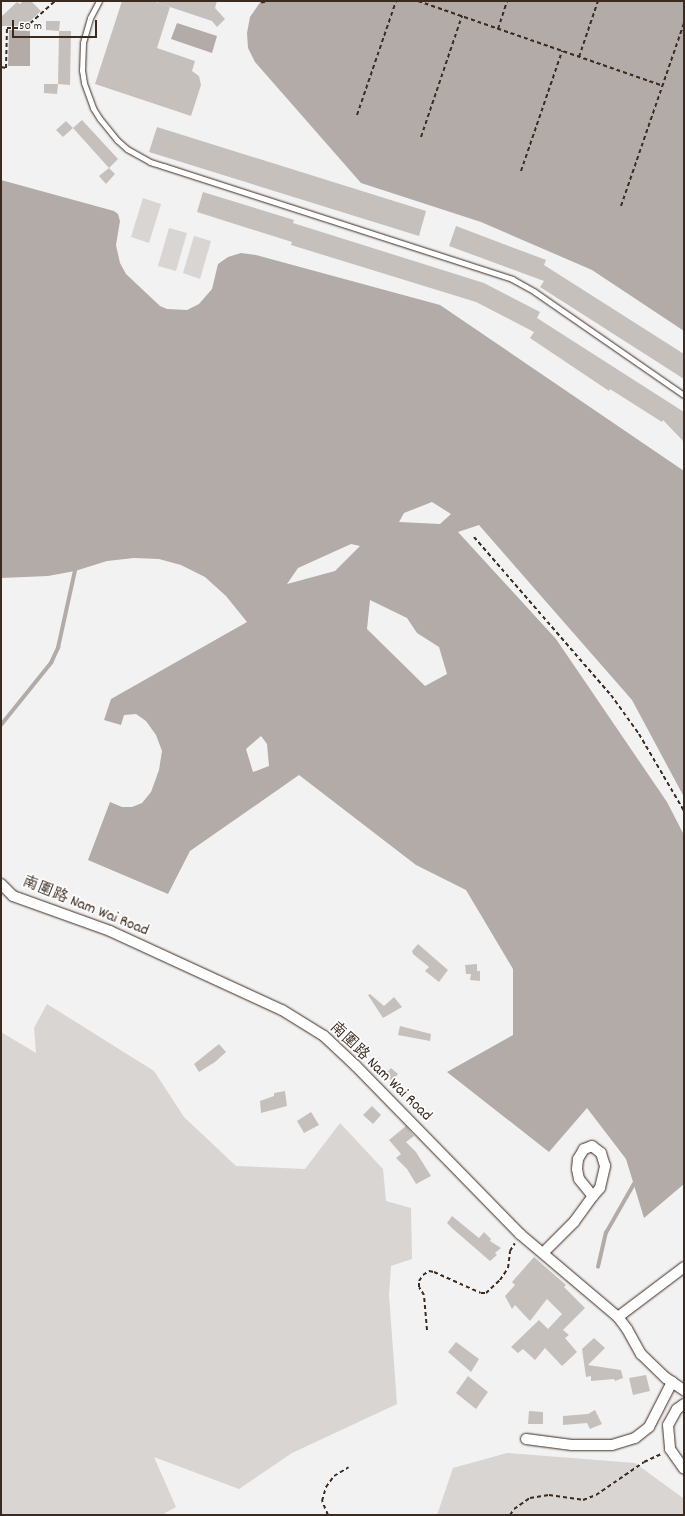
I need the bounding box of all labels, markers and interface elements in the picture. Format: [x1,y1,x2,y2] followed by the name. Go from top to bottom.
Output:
[14,12,99,38] scale bar
[19,18,42,35] text: 50 m
[19,873,151,941] street label: 南圍路 Nam Wai Road
[325,1018,435,1126] street label: 南圍路 Nam Wai Road

